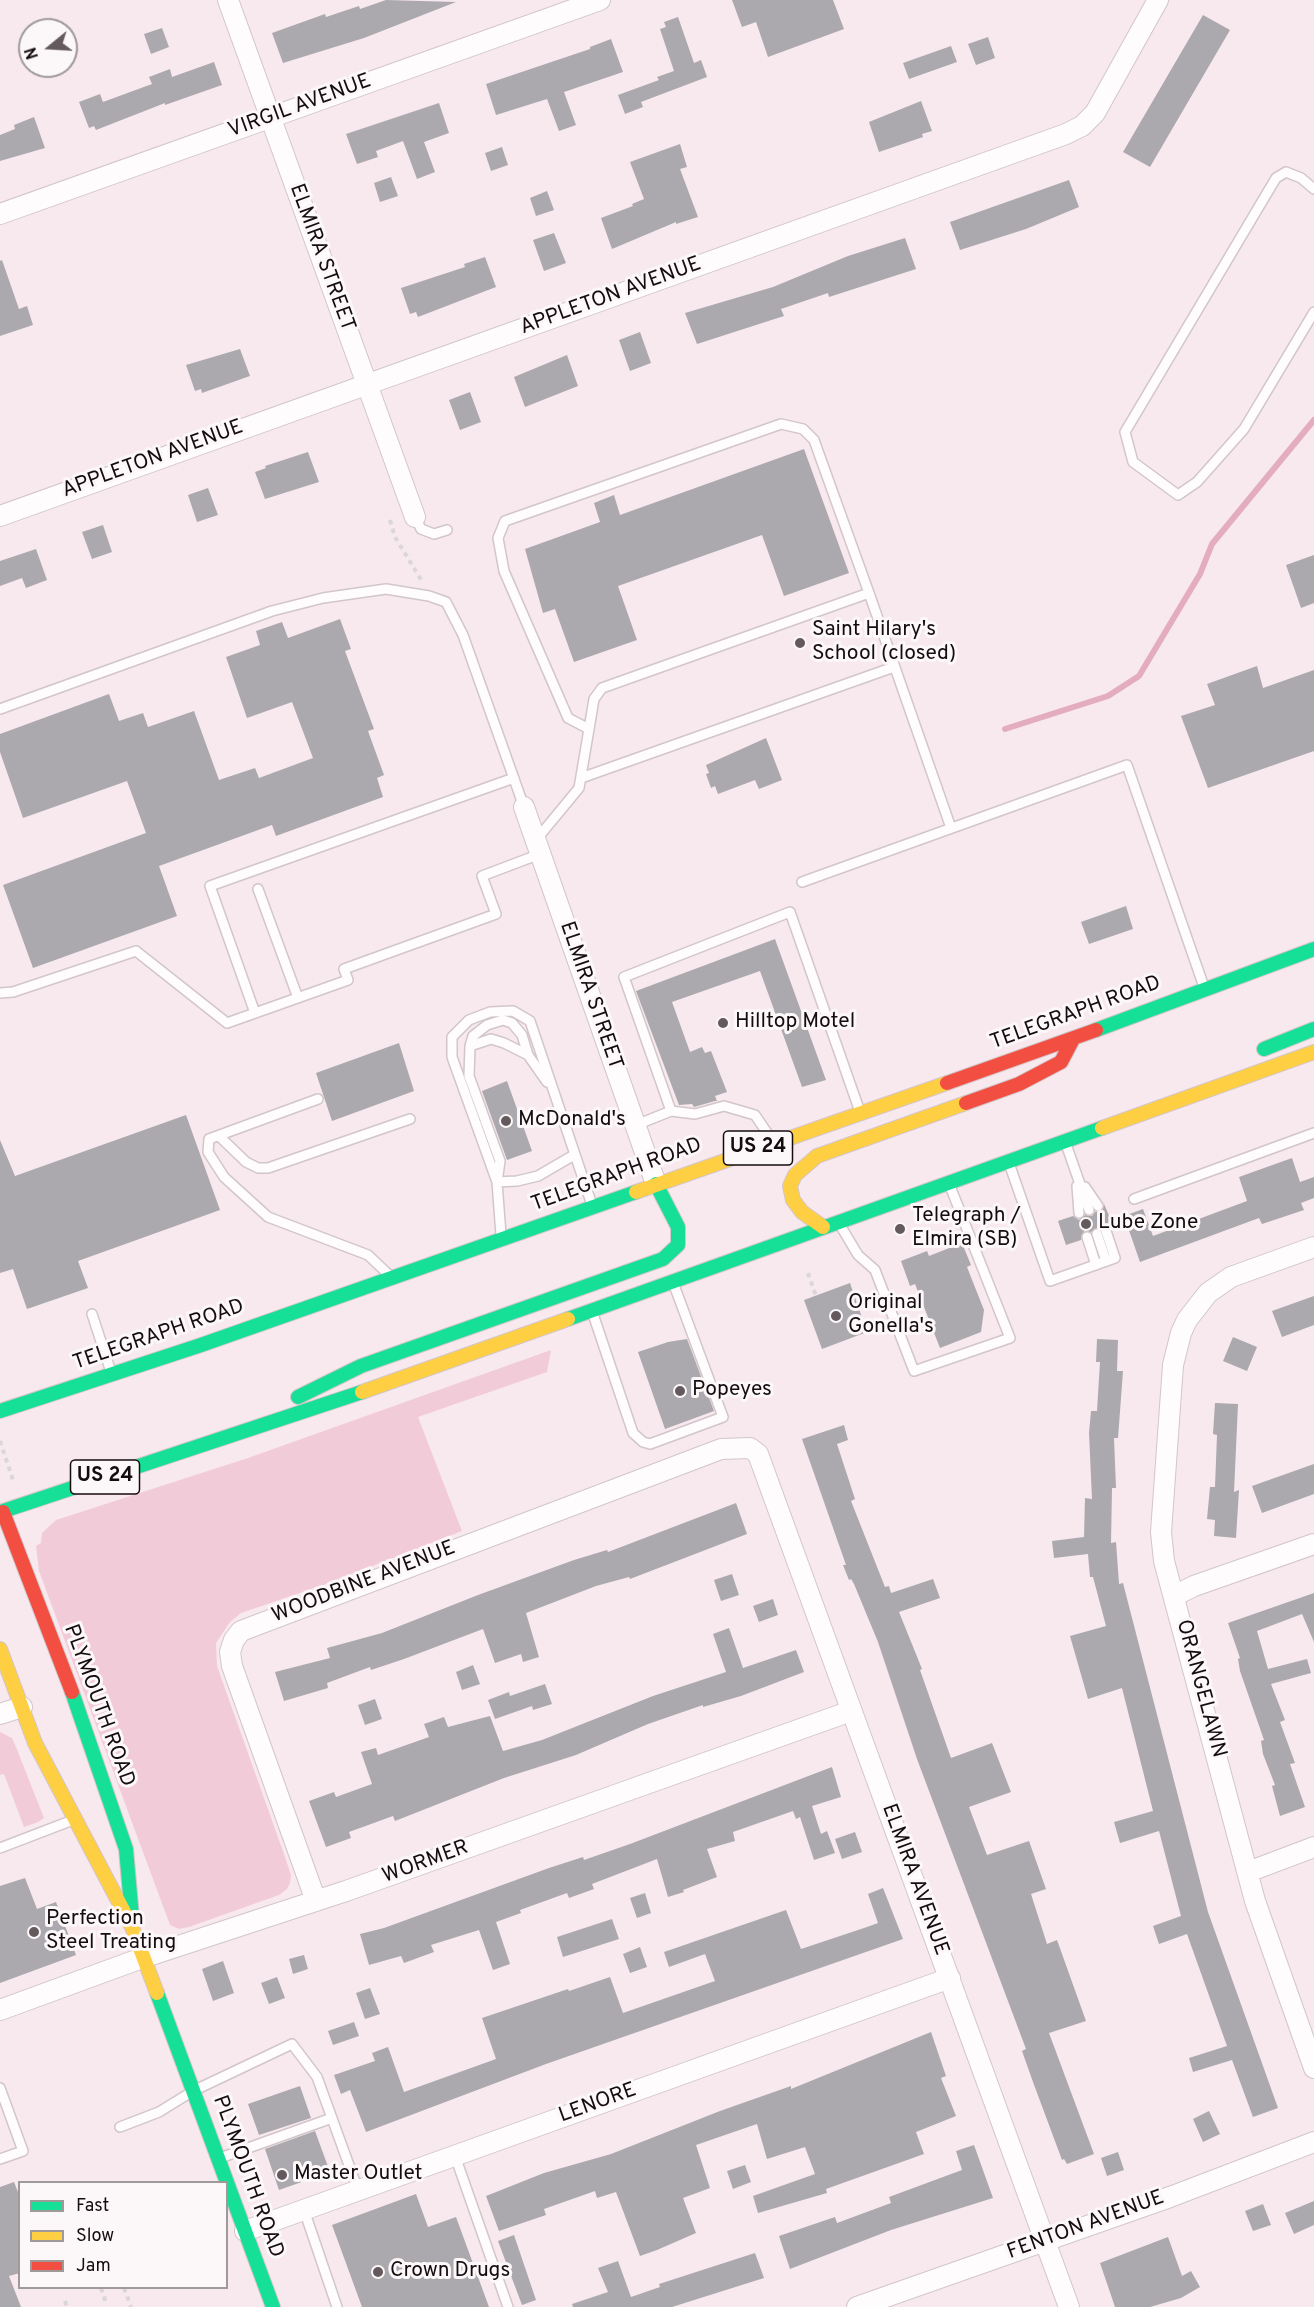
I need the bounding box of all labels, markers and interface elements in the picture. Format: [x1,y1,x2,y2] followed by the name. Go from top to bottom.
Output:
[18,18,78,78] north arrow
[21,44,44,62] text: N
[225,69,375,145] street label: VIRGIL AVENUE
[283,181,359,335] street label: ELMIRA STREET
[517,253,705,341] street label: APPLETON AVENUE
[59,416,247,504] street label: APPLETON AVENUE
[812,618,956,668] place label: Saint Hilary's School (closed)
[793,636,807,650] marker: Saint Hilary's School (closed)
[553,919,627,1073] street label: ELMIRA STREET
[987,971,1165,1057] street label: TELEGRAPH ROAD
[735,1010,855,1036] place label: Hilltop Motel
[716,1016,730,1030] marker: Hilltop Motel
[518,1108,626,1134] place label: McDonald's
[499,1114,513,1128] marker: McDonald's
[724,1131,792,1165] road number: US 24
[528,1133,706,1219] street label: TELEGRAPH ROAD
[912,1204,1021,1254] place label: Telegraph / Elmira (SB)
[1098,1211,1198,1237] place label: Lube Zone
[1079,1217,1093,1231] marker: Lube Zone
[893,1222,907,1236] marker: Telegraph / Elmira (SB)
[848,1291,934,1341] place label: Original Gonella's
[70,1295,248,1377] street label: TELEGRAPH ROAD
[829,1309,843,1323] marker: Original Gonella's
[692,1378,772,1404] place label: Popeyes
[673,1384,687,1398] marker: Popeyes
[70,1460,140,1494] road number: US 24
[269,1536,459,1630] street label: WOODBINE AVENUE
[1169,1617,1231,1761] street label: ORANGELAWN
[57,1621,139,1791] street label: PLYMOUTH ROAD
[875,1801,953,1959] street label: ELMIRA AVENUE
[379,1836,473,1890] street label: WORMER
[46,1907,176,1957] place label: Perfection Steel Treating
[27,1925,41,1939] marker: Perfection Steel Treating
[556,2078,640,2130] street label: LENORE
[206,2092,288,2262] street label: PLYMOUTH ROAD
[294,2162,422,2188] place label: Master Outlet
[275,2168,289,2182] marker: Master Outlet
[18,2181,228,2289] legend
[1004,2186,1168,2266] street label: FENTON AVENUE
[76,2195,109,2218] text: Fast
[76,2225,114,2248] text: Slow
[76,2255,111,2278] text: Jam
[390,2259,510,2285] place label: Crown Drugs
[371,2265,385,2279] marker: Crown Drugs

